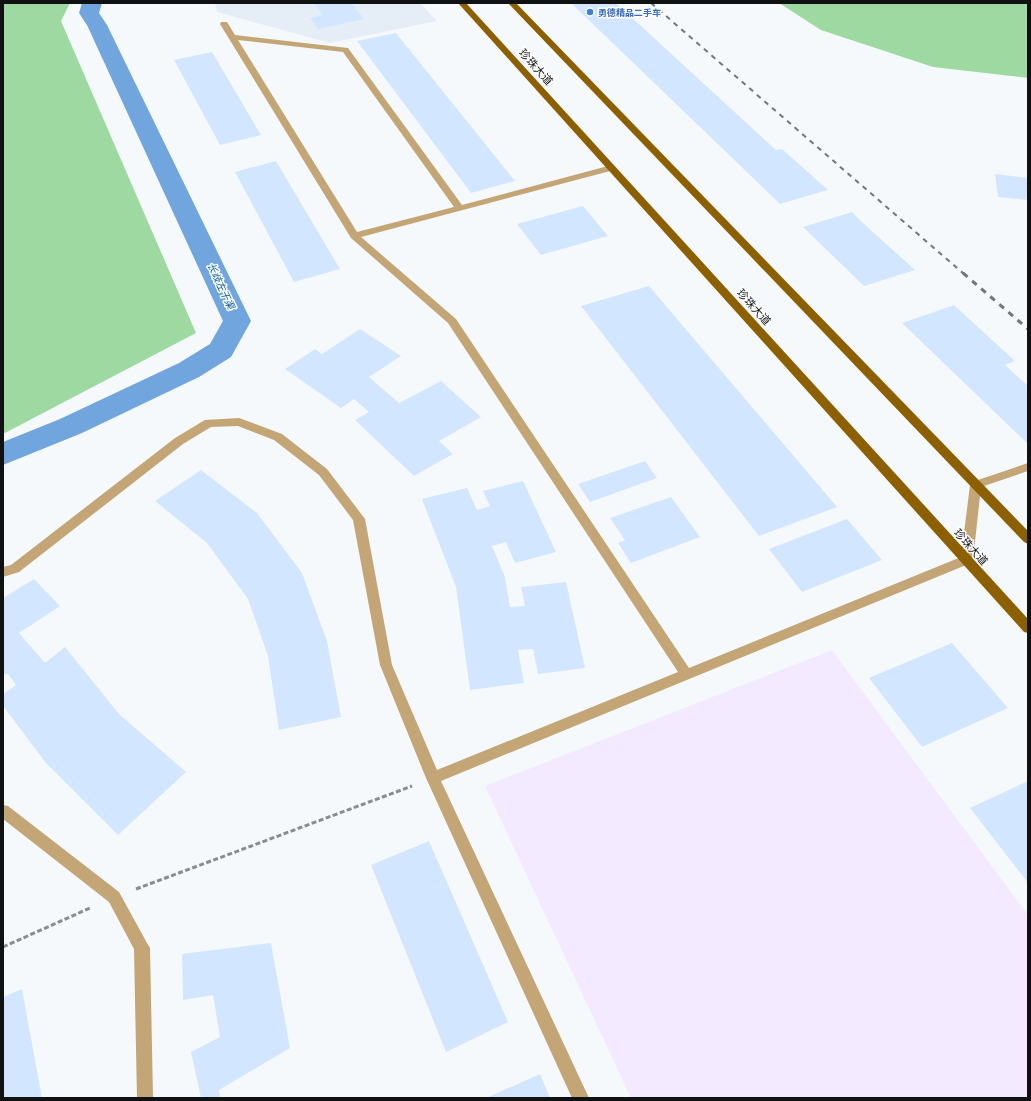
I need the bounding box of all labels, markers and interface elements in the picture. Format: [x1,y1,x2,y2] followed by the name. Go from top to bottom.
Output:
[585,7,595,17] marker: 勇德精品二手车
[598,7,661,18] place label: 勇德精品二手车
[516,46,556,88] street label: 珍珠大道
[205,261,238,313] water label: 长歧左干渠
[734,286,774,328] street label: 珍珠大道
[951,526,991,568] street label: 珍珠大道

